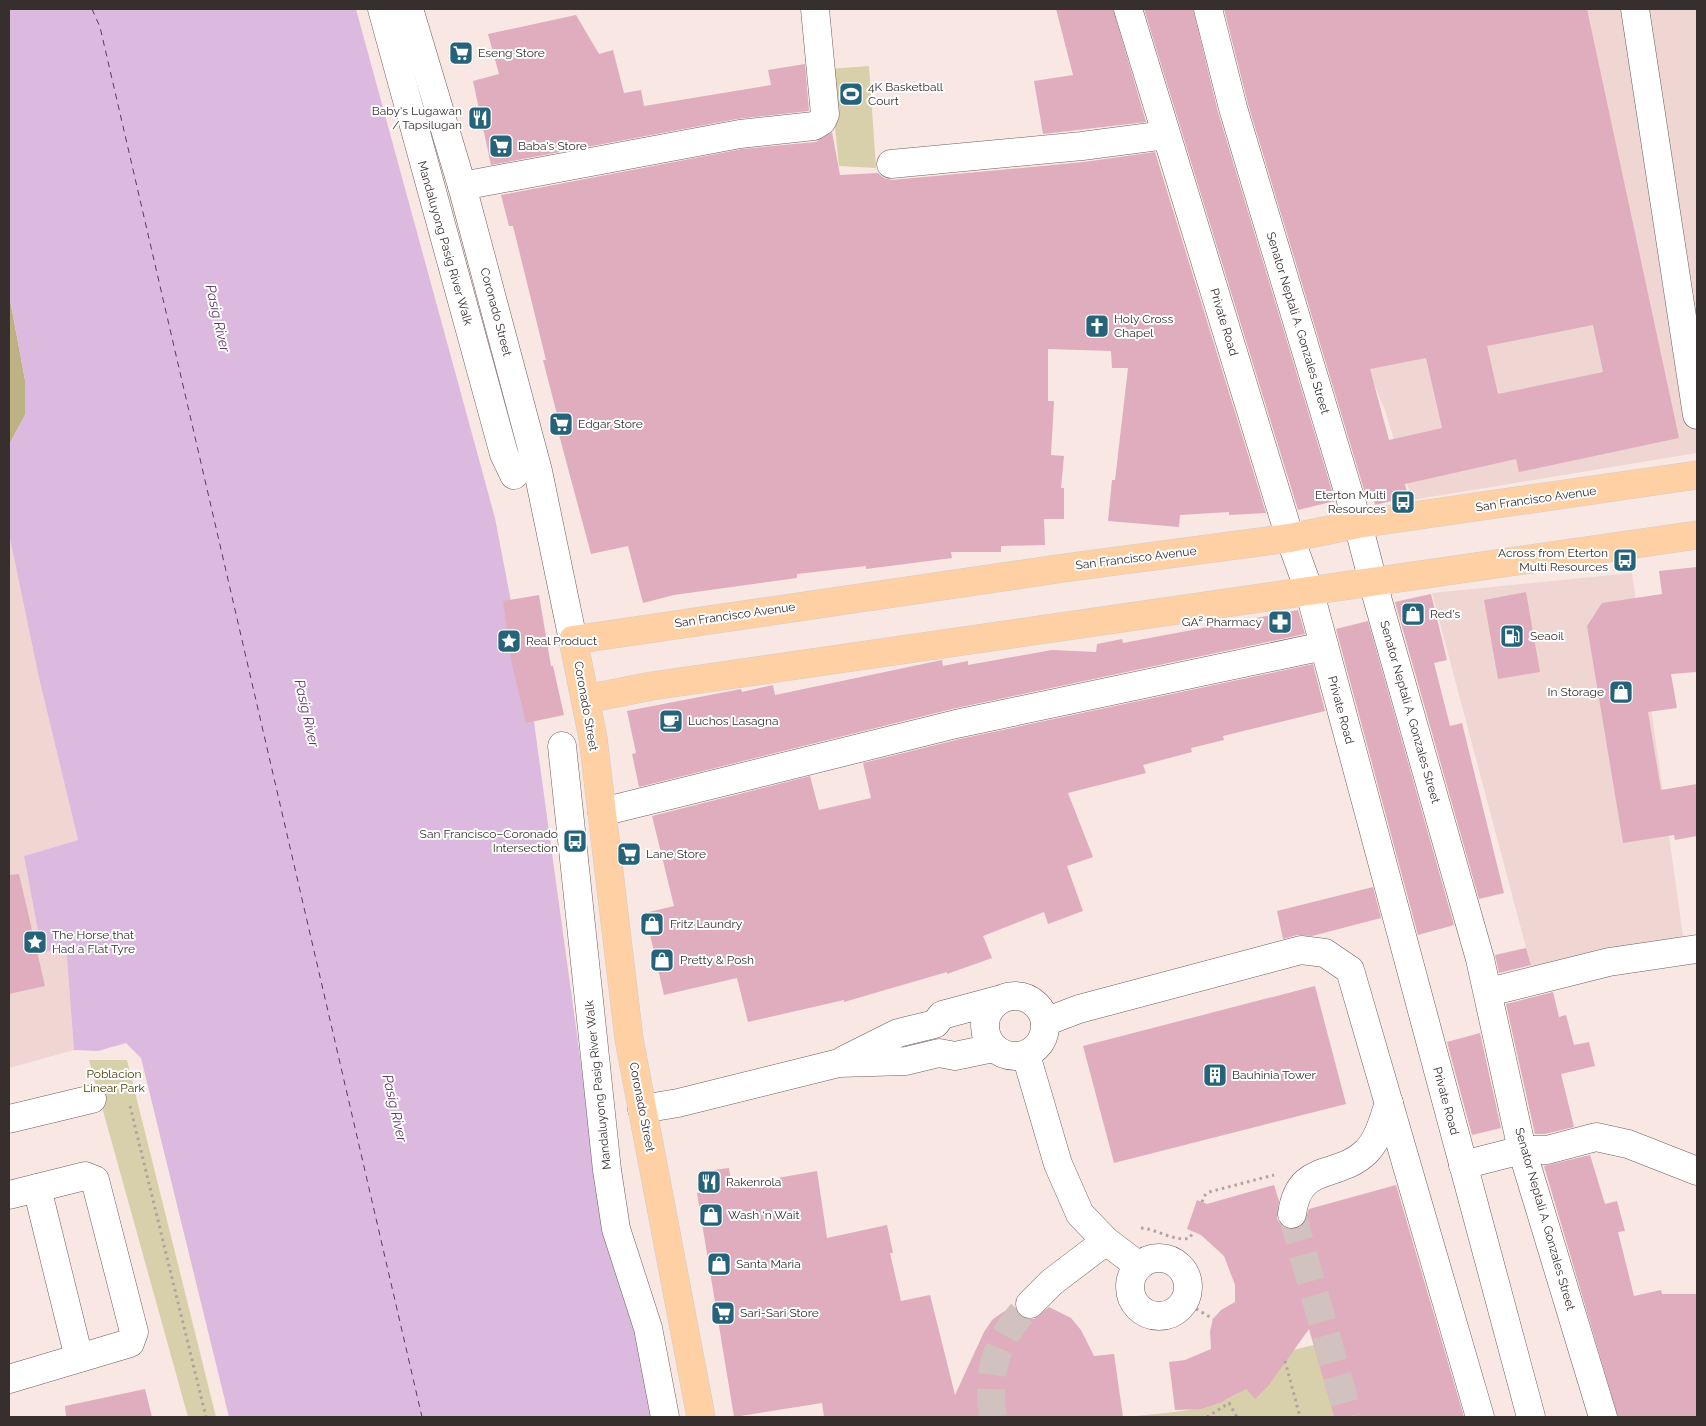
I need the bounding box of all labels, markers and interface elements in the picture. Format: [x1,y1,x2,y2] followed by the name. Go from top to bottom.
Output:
[448,40,474,66] supermarket icon: Eseng Store
[478,46,545,60] place label: Eseng Store
[868,80,944,108] place label: 4K Basketball Court
[838,81,864,107] sports icon: 4K Basketball Court
[372,104,462,132] place label: Baby's Lugawan / Tapsilugan
[467,105,493,131] restaurant icon: Baby's Lugawan / Tapsilugan
[488,133,514,159] supermarket icon: Baba's Store
[518,139,587,153] place label: Baba's Store
[415,159,475,327] street label: Mandaluyong Pasig River Walk
[1264,230,1332,416] street label: Senator Neptali A. Gonzales Street
[477,266,515,358] street label: Coronado Street
[202,283,234,354] water label: Pasig River
[1207,287,1241,357] street label: Private Road
[1114,312,1173,340] place label: Holy Cross Chapel
[1084,313,1110,339] church icon: Holy Cross Chapel
[548,411,574,437] supermarket icon: Edgar Store
[578,417,643,431] place label: Edgar Store
[1475,484,1597,514] street label: San Francisco Avenue
[1315,488,1386,516] place label: Eterton Multi Resources
[1390,489,1416,515] bus stop icon: Eterton Multi Resources
[1075,544,1197,572] street label: San Francisco Avenue
[1498,546,1608,574] place label: Across from Eterton Multi Resources
[1612,547,1638,573] bus stop icon: Across from Eterton Multi Resources
[674,600,796,630] street label: San Francisco Avenue
[1400,601,1426,627] shop icon: Red's
[1430,607,1460,621] place label: Red's
[1267,609,1293,635] pharmacy icon: GA² Pharmacy
[1182,615,1262,629] place label: GA² Pharmacy
[1377,619,1443,805] street label: Senator Neptali A. Gonzales Street
[1499,623,1525,649] fuel station icon: Seaoil
[496,628,522,654] place icon: Real Product
[1530,629,1565,643] place label: Seaoil
[526,634,597,648] place label: Real Product
[571,660,601,752] street label: Coronado Street
[1325,674,1357,746] street label: Private Road
[291,678,323,749] water label: Pasig River
[1608,679,1634,705] shop icon: In Storage
[1548,685,1604,699] place label: In Storage
[658,708,684,734] cafe icon: Luchos Lasagna
[688,714,779,728] place label: Luchos Lasagna
[420,827,558,855] place label: San Francisco–Coronado Intersection
[562,828,588,854] bus stop icon: San Francisco–Coronado Intersection
[616,841,642,867] supermarket icon: Lane Store
[646,847,706,861] place label: Lane Store
[639,911,665,937] shop icon: Fritz Laundry
[670,917,743,931] place label: Fritz Laundry
[52,928,135,956] place label: The Horse that Had a Flat Tyre
[22,929,48,955] place icon: The Horse that Had a Flat Tyre
[649,947,675,973] shop icon: Pretty & Posh
[680,953,754,967] place label: Pretty & Posh
[582,999,614,1170] street label: Mandaluyong Pasig River Walk
[626,1061,658,1153] street label: Coronado Street
[1202,1062,1228,1088] building icon: Bauhinia Tower
[1430,1065,1462,1137] street label: Private Road
[83,1067,145,1095] park label: Poblacion Linear Park
[1232,1068,1317,1082] place label: Bauhinia Tower
[379,1073,411,1144] water label: Pasig River
[1512,1126,1578,1312] street label: Senator Neptali A. Gonzales Street
[696,1169,722,1195] restaurant icon: Rakenrola
[726,1175,781,1189] place label: Rakenrola
[698,1202,724,1228] shop icon: Wash ‘n Wait
[728,1208,799,1222] place label: Wash ‘n Wait
[706,1251,732,1277] shop icon: Santa Maria
[736,1257,801,1271] place label: Santa Maria
[710,1300,736,1326] supermarket icon: Sari-Sari Store
[740,1306,819,1320] place label: Sari-Sari Store

